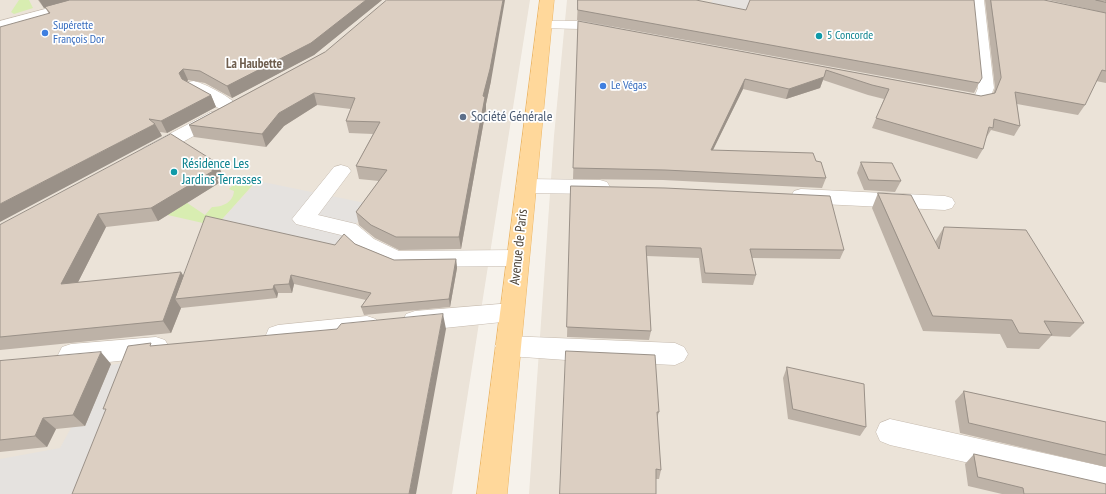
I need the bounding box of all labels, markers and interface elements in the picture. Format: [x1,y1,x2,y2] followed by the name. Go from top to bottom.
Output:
[53,19,105,47] place label: Supérette François Dor
[40,28,50,38] marker: Supérette François Dor
[827,29,873,43] place label: 5 Concorde
[814,31,824,41] marker: 5 Concorde
[226,56,282,72] district label: La Haubette
[611,79,647,93] place label: Le Végas
[598,81,608,91] marker: Le Végas
[471,109,552,125] place label: Société Générale
[458,112,468,122] marker: Société Générale
[182,156,262,188] place label: Résidence Les Jardins Terrasses
[169,167,179,177] marker: Résidence Les Jardins Terrasses
[507,208,531,286] street label: Avenue de Paris

